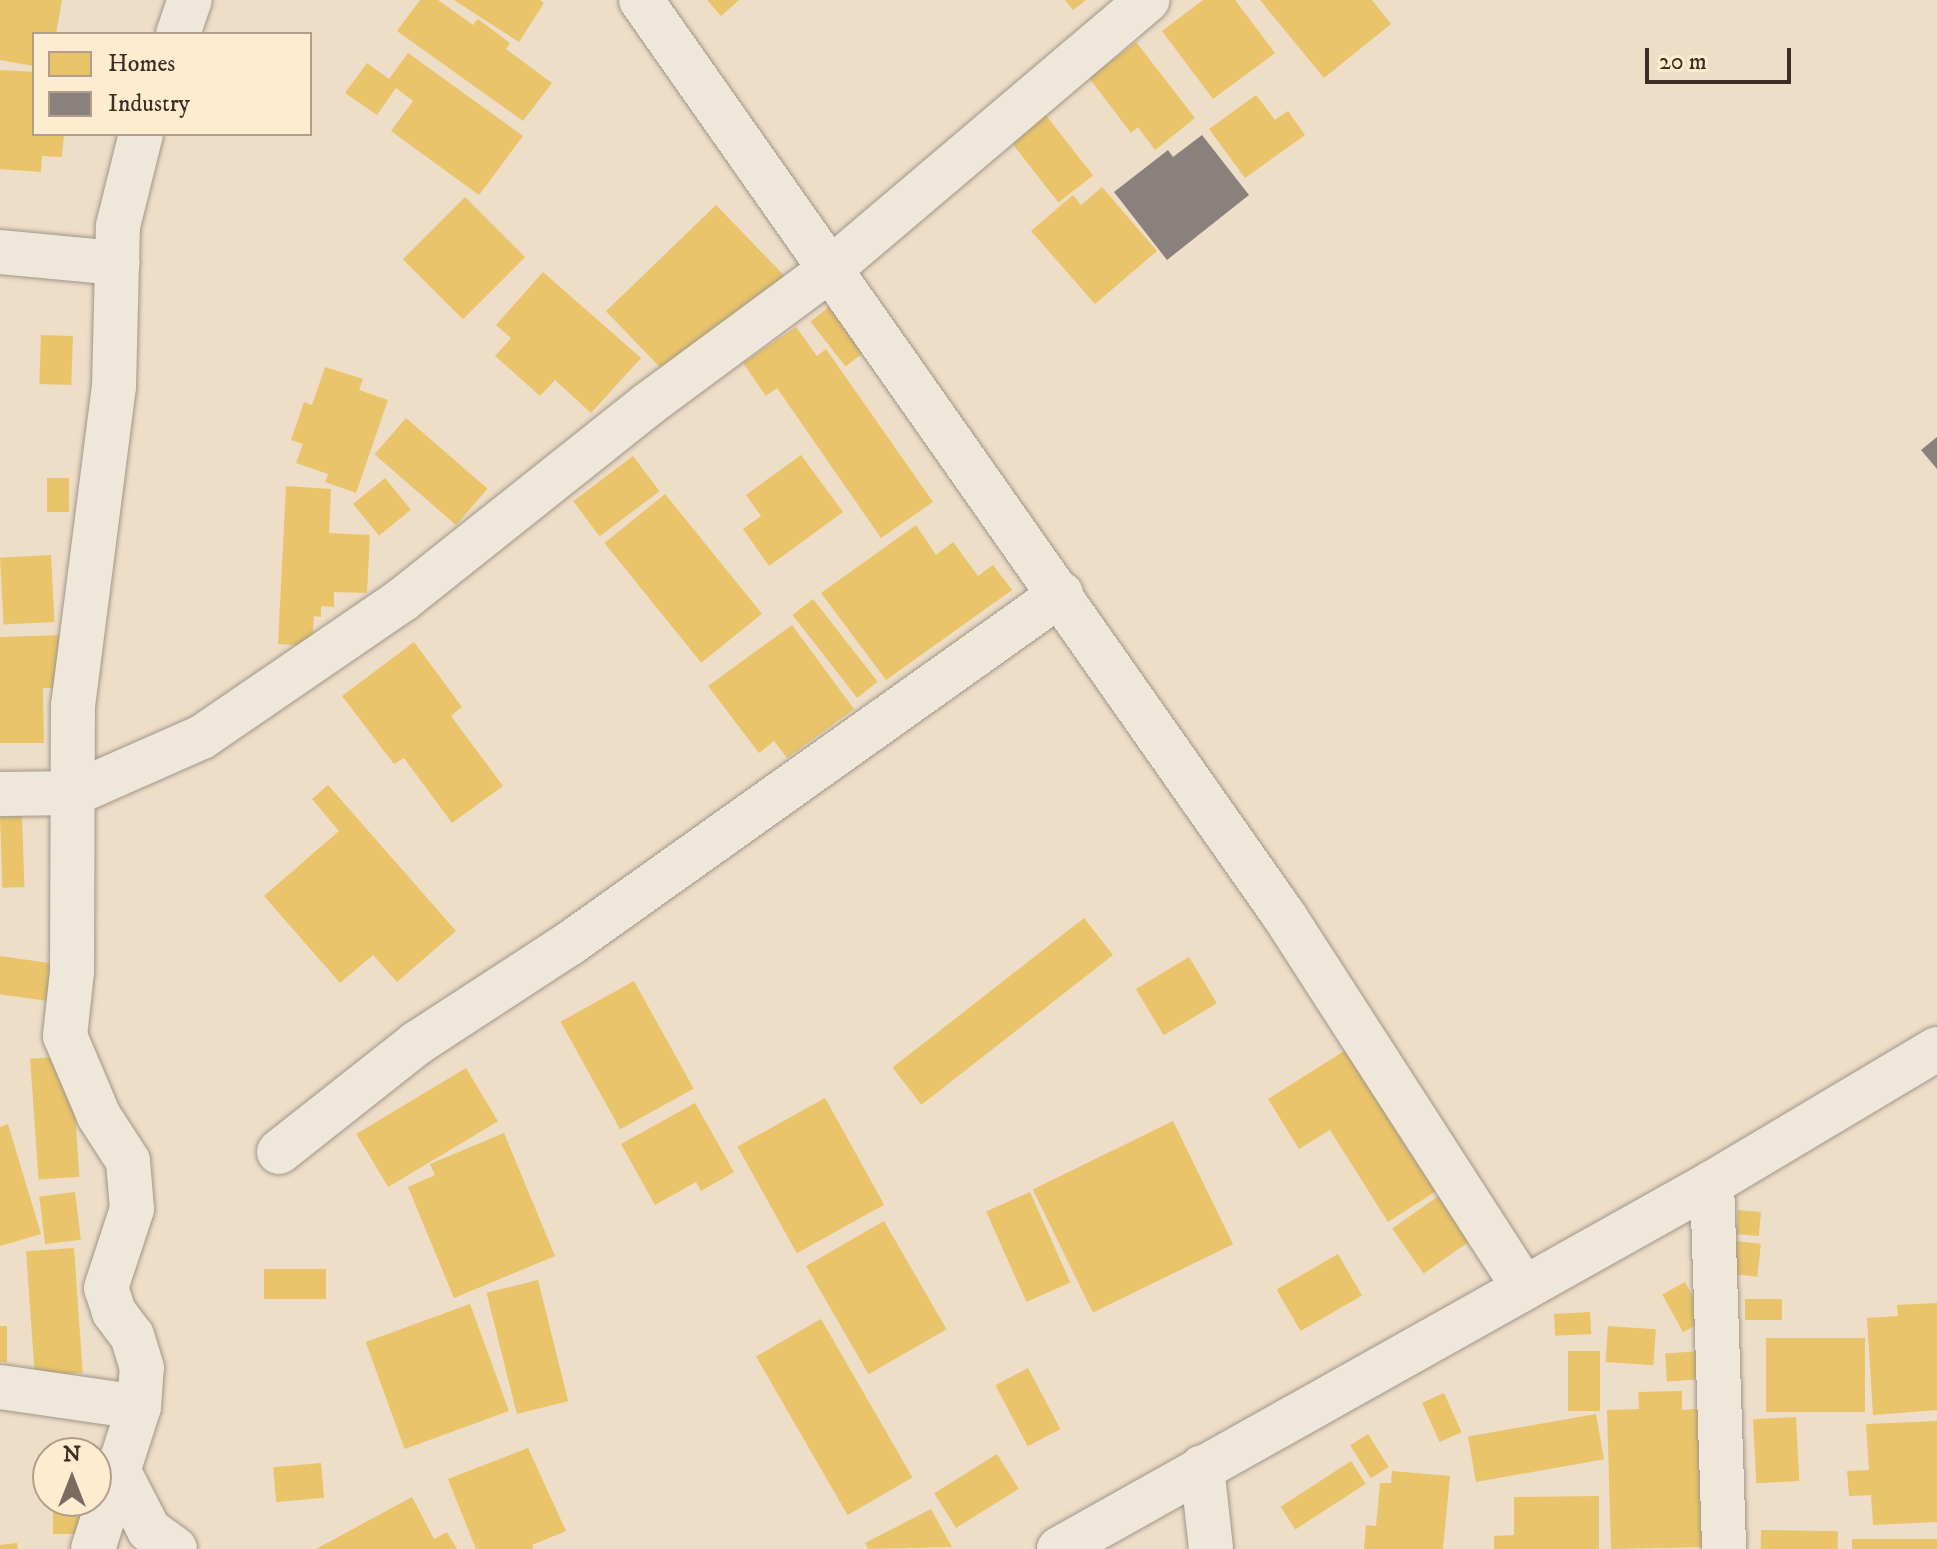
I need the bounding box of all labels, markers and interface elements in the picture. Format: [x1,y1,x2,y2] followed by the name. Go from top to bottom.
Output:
[32,32,312,136] legend
[1649,32,1795,82] scale bar
[1659,47,1707,77] text: 20 m
[108,49,175,79] text: Homes
[108,89,190,119] text: Industry
[32,1437,112,1517] north arrow
[63,1441,81,1468] text: N

